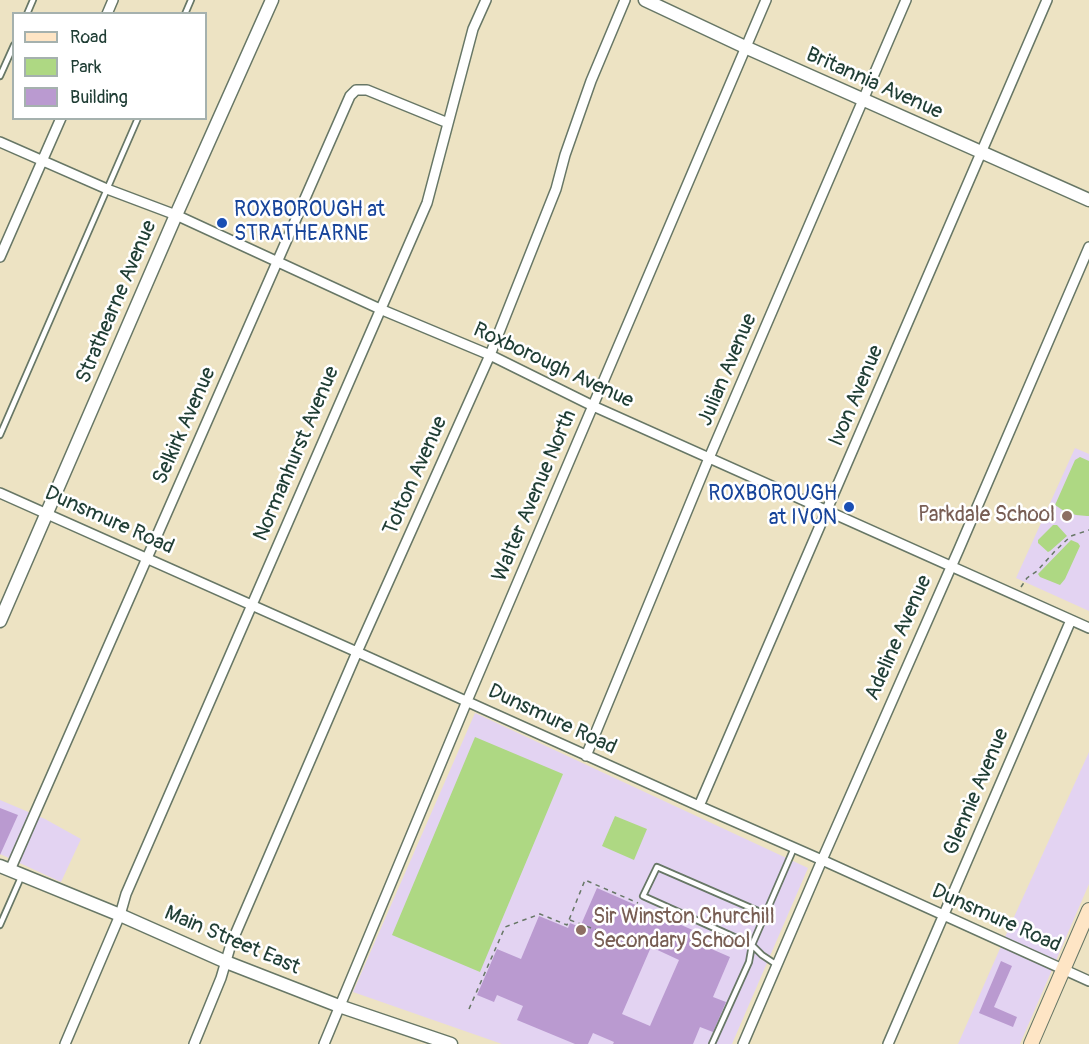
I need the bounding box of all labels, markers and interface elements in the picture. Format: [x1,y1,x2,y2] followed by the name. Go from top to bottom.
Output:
[12,12,207,120] legend
[70,26,107,49] text: Road
[802,43,946,125] street label: Britannia Avenue
[70,56,102,79] text: Park
[70,86,128,109] text: Building
[234,198,385,248] place label: ROXBOROUGH at STRATHEARNE
[215,216,229,230] marker: ROXBOROUGH at STRATHEARNE
[71,217,163,387] street label: Strathearne Avenue
[693,310,763,430] street label: Julian Avenue
[469,318,637,414] street label: Roxborough Avenue
[824,342,890,450] street label: Ivon Avenue
[249,363,345,545] street label: Normanhurst Avenue
[148,364,222,488] street label: Selkirk Avenue
[487,406,583,586] street label: Walter Avenue North
[379,413,453,539] street label: Tolton Avenue
[40,481,178,561] street label: Dunsmure Road
[708,482,837,532] place label: ROXBOROUGH at IVON
[842,500,856,514] marker: ROXBOROUGH at IVON
[918,503,1055,529] place label: Parkdale School
[1060,509,1074,523] marker: Parkdale School
[860,572,938,704] street label: Adeline Avenue
[484,679,620,761] street label: Dunsmure Road
[939,725,1015,859] street label: Glennie Avenue
[927,879,1065,959] street label: Dunsmure Road
[160,901,304,981] street label: Main Street East
[593,905,775,955] place label: Sir Winston Churchill Secondary School
[574,923,588,937] marker: Sir Winston Churchill Secondary School

